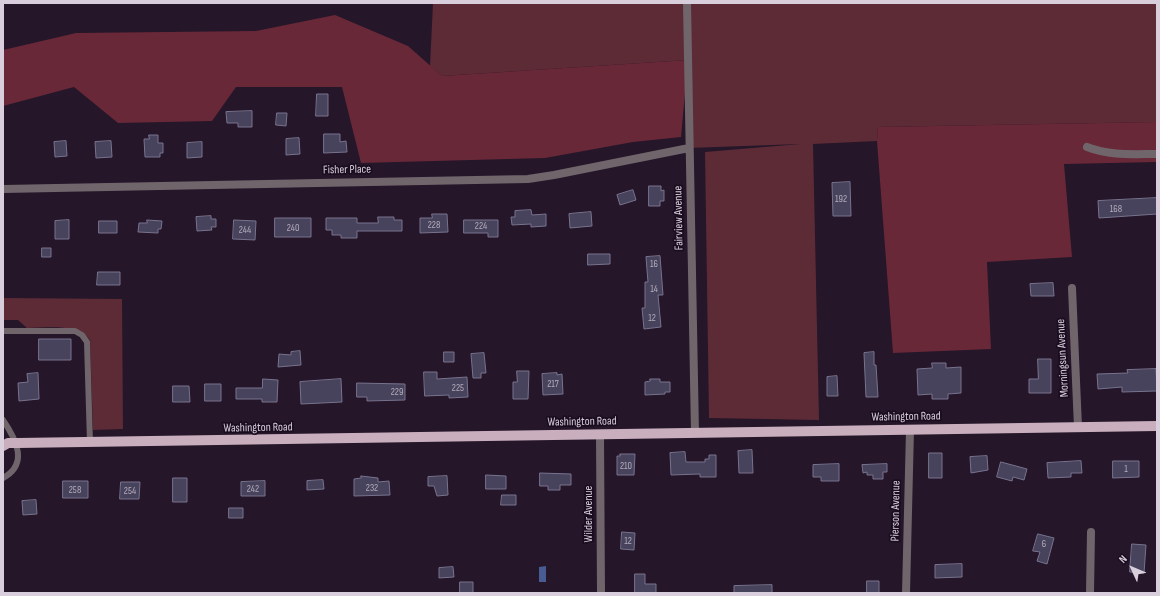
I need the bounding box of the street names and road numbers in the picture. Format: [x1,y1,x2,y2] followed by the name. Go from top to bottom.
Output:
[323,162,371,178] street label: Fisher Place
[671,186,687,250] street label: Fairview Avenue
[1054,318,1072,398] street label: Morningsun Avenue
[871,409,941,425] street label: Washington Road
[547,414,617,430] street label: Washington Road
[223,420,293,436] street label: Washington Road
[888,480,904,542] street label: Pierson Avenue
[582,486,596,542] street label: Wilder Avenue

